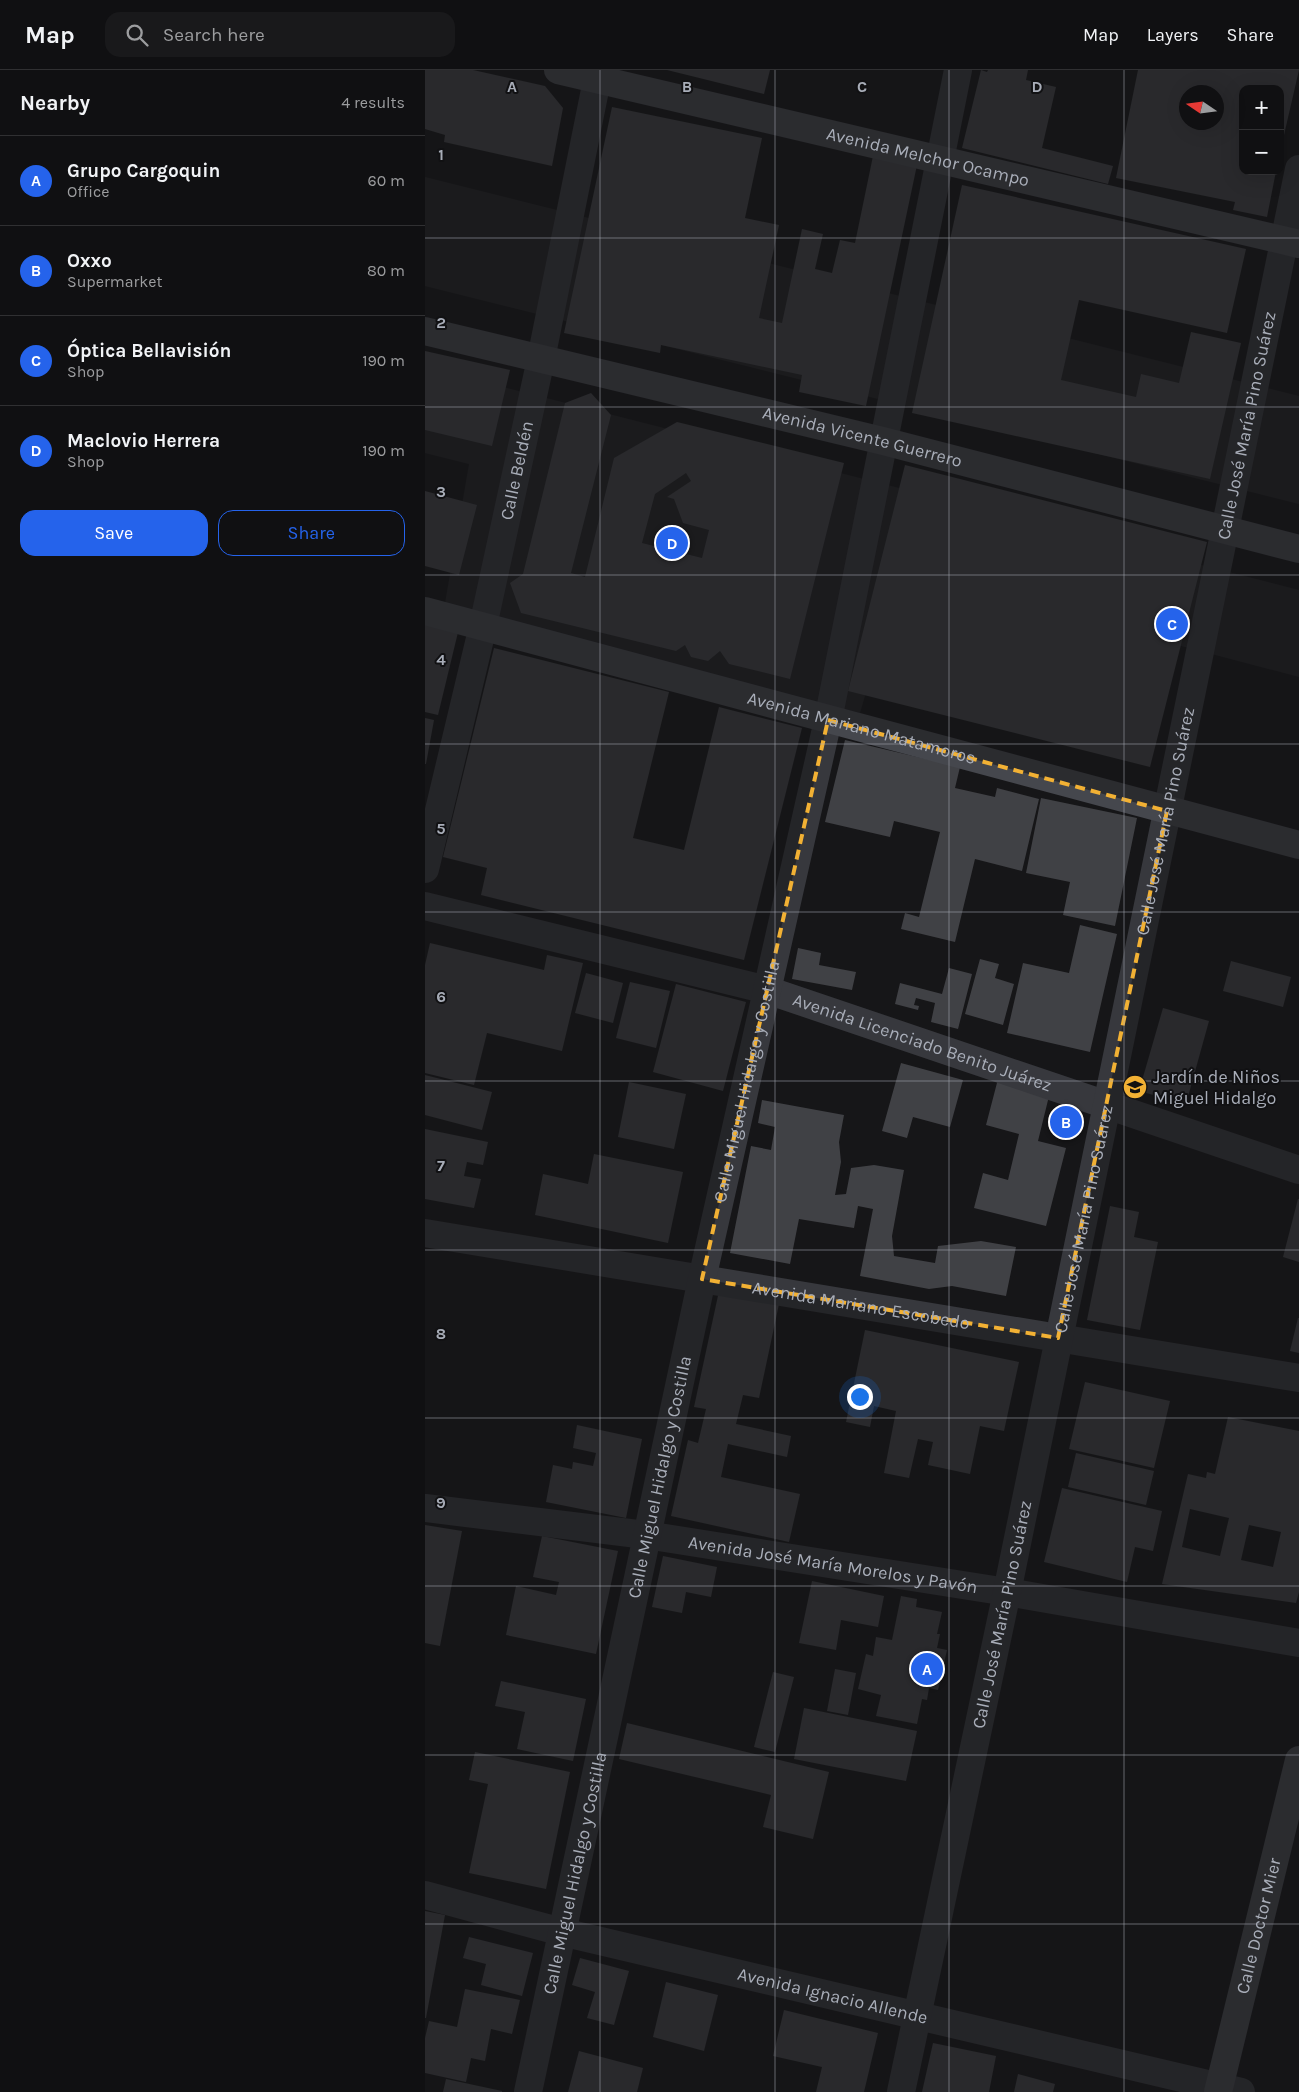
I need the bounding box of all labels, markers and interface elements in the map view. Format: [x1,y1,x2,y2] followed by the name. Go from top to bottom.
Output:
[105,12,455,57] search box
[25,21,75,49] text: Map
[123,21,151,49] icon: search
[163,24,265,46] text: Search here
[1083,24,1119,46] text: Map
[1147,24,1199,46] text: Layers
[1227,24,1274,46] text: Share
[507,77,517,96] text: A
[682,77,692,96] text: B
[857,77,867,96] text: C
[1032,77,1043,96] text: D
[1179,85,1224,130] north arrow
[1239,85,1284,175] map controls
[1239,85,1284,130] button: +
[20,91,90,115] text: Nearby
[341,93,405,112] text: 4 results
[824,122,1032,191] street label: Avenida Melchor Ocampo
[1239,130,1284,175] button: −
[438,145,444,164] text: 1
[67,160,220,182] text: Grupo Cargoquin
[31,171,41,190] text: A
[368,171,405,190] text: 60 m
[67,182,110,201] text: Office
[67,250,112,272] text: Oxxo
[31,261,41,280] text: B
[367,261,405,280] text: 80 m
[67,272,163,291] text: Supermarket
[1212,309,1281,541] street label: Calle José María Pino Suárez
[436,313,446,332] text: 2
[67,340,231,362] text: Óptica Bellavisión
[31,351,41,370] text: C
[362,351,405,370] text: 190 m
[67,362,104,381] text: Shop
[760,401,965,472] street label: Avenida Vicente Guerrero
[495,419,538,522] street label: Calle Beldén
[67,430,220,452] text: Maclovio Herrera
[31,441,41,460] text: D
[362,441,405,460] text: 190 m
[67,452,104,471] text: Shop
[436,482,446,501] text: 3
[20,510,208,556] button: Save
[218,510,405,556] button: Share
[656,524,688,562] pin: D
[1156,605,1188,643] pin: C
[436,650,446,669] text: 4
[745,687,978,769] street label: Avenida Mariano Matamoros
[1131,705,1199,937] street label: Calle José María Pino Suárez
[436,819,446,838] text: 5
[709,958,784,1204] street label: Calle Miguel Hidalgo y Costilla
[436,987,446,1006] text: 6
[790,989,1055,1097] street label: Avenida Licenciado Benito Juárez
[1153,1066,1280,1109] place label: Jardín de Niños Miguel Hidalgo
[1122,1074,1148,1100] school or university icon: Jardín de Niños Miguel Hidalgo
[1049,1103,1118,1335] street label: Calle José María Pino Suárez
[1050,1103,1082,1141] pin: B
[437,1156,445,1175] text: 7
[750,1276,972,1334] street label: Avenida Mariano Escobedo
[436,1324,446,1343] text: 8
[623,1354,696,1600] street label: Calle Miguel Hidalgo y Costilla
[847,1384,873,1410] your location
[436,1493,446,1512] text: 9
[967,1499,1036,1731] street label: Calle José María Pino Suárez
[687,1531,979,1598] street label: Avenida José María Morelos y Pavón
[911,1650,943,1688] pin: A
[538,1750,612,1996] street label: Calle Miguel Hidalgo y Costilla
[1231,1855,1286,1996] street label: Calle Doctor Mier
[735,1963,930,2029] street label: Avenida Ignacio Allende

